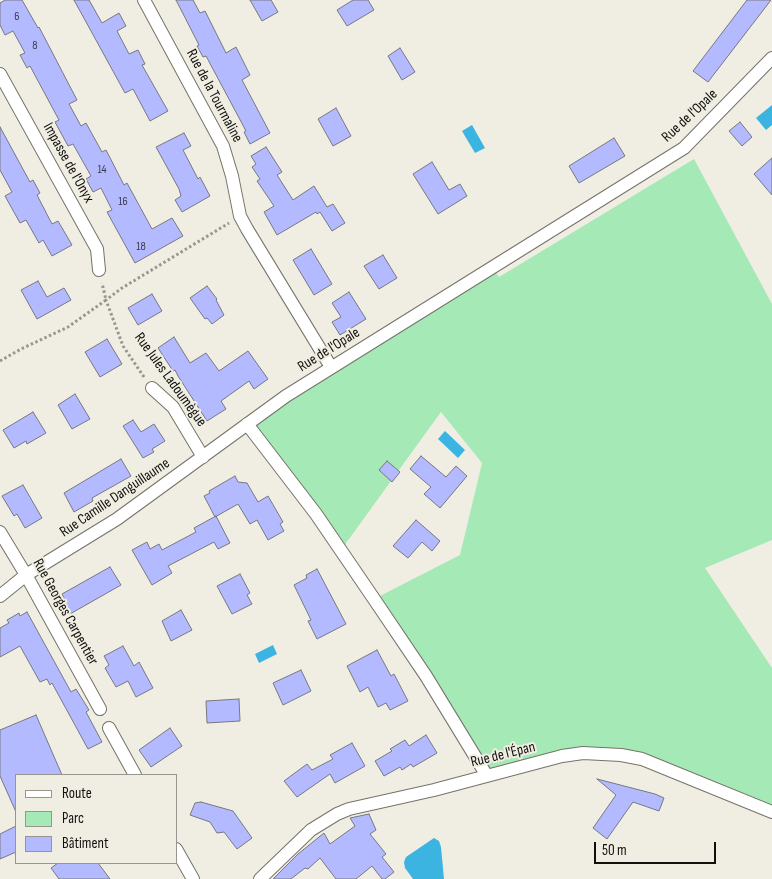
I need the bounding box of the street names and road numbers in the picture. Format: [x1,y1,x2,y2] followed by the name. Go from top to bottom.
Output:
[182,46,246,146] street label: Rue de la Tourmaline
[658,86,722,146] street label: Rue de l'Opale
[39,120,97,206] street label: Impasse de l'Onyx
[295,324,363,376] street label: Rue de l'Opale
[130,330,210,430] street label: Rue Jules Ladoumègue
[57,455,173,541] street label: Rue Camille Danguillaume
[28,556,102,668] street label: Rue Georges Carpentier
[469,738,537,772] street label: Rue de l'Épan

